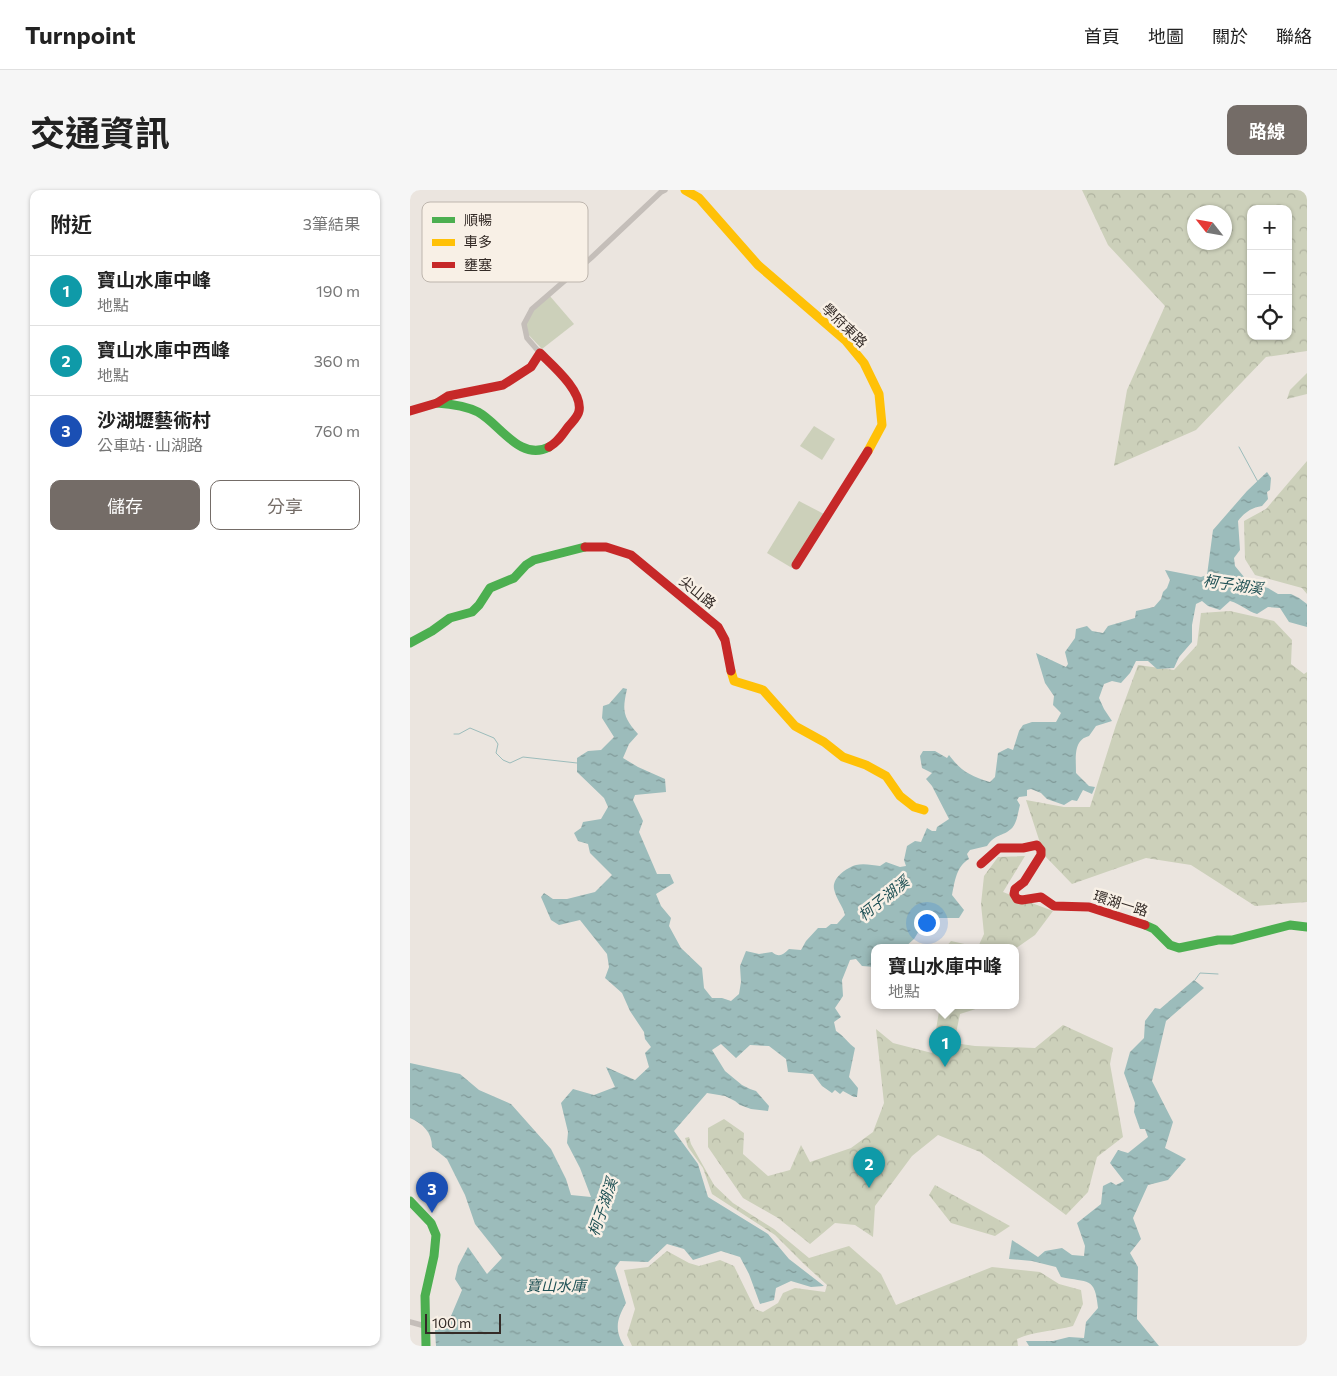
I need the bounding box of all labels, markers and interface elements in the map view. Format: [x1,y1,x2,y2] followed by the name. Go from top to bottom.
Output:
[25,20,136,49] text: Turnpoint
[1084,25,1120,47] text: 首頁
[1148,25,1184,47] text: 地圖
[1212,25,1248,47] text: 關於
[1276,25,1312,47] text: 聯絡
[1227,105,1307,155] button: 路線
[30,110,170,153] text: 交通資訊
[422,202,588,282] legend
[1187,205,1232,250] north arrow
[1247,205,1292,340] map controls
[1247,205,1292,250] button: +
[50,211,92,236] text: 附近
[464,211,492,228] text: 順暢
[303,214,360,233] text: 3筆結果
[464,233,492,250] text: 車多
[1247,250,1292,295] button: −
[464,256,492,273] text: 壅塞
[97,268,211,291] text: 寶山水庫中峰
[62,281,70,300] text: 1
[316,281,360,300] text: 190 m
[97,295,129,314] text: 地點
[1247,295,1292,340] button: locate
[819,299,871,351] street label: 學府東路
[97,338,230,361] text: 寶山水庫中西峰
[61,351,71,370] text: 2
[314,351,360,370] text: 360 m
[97,365,129,384] text: 地點
[97,408,211,431] text: 沙湖壢藝術村
[61,421,71,440] text: 3
[314,421,360,440] text: 760 m
[97,435,203,454] text: 公車站 · 山湖路
[50,480,200,530] button: 儲存
[210,480,360,530] button: 分享
[1202,571,1266,597] water label: 柯子湖溪
[676,572,720,612] street label: 尖山路
[854,871,914,924] water label: 柯子湖溪
[1092,887,1150,919] street label: 環湖一路
[914,910,940,936] your location
[871,944,1019,1009] popup
[888,954,1002,977] text: 寶山水庫中峰
[888,981,920,1000] text: 地點
[929,1026,961,1067] pin: 1
[853,1147,885,1188] pin: 2
[416,1172,448,1213] pin: 3
[584,1174,621,1238] water label: 柯子湖溪
[526,1276,589,1294] water label: 寶山水庫
[425,1311,501,1334] scale bar
[432,1314,471,1331] text: 100 m

